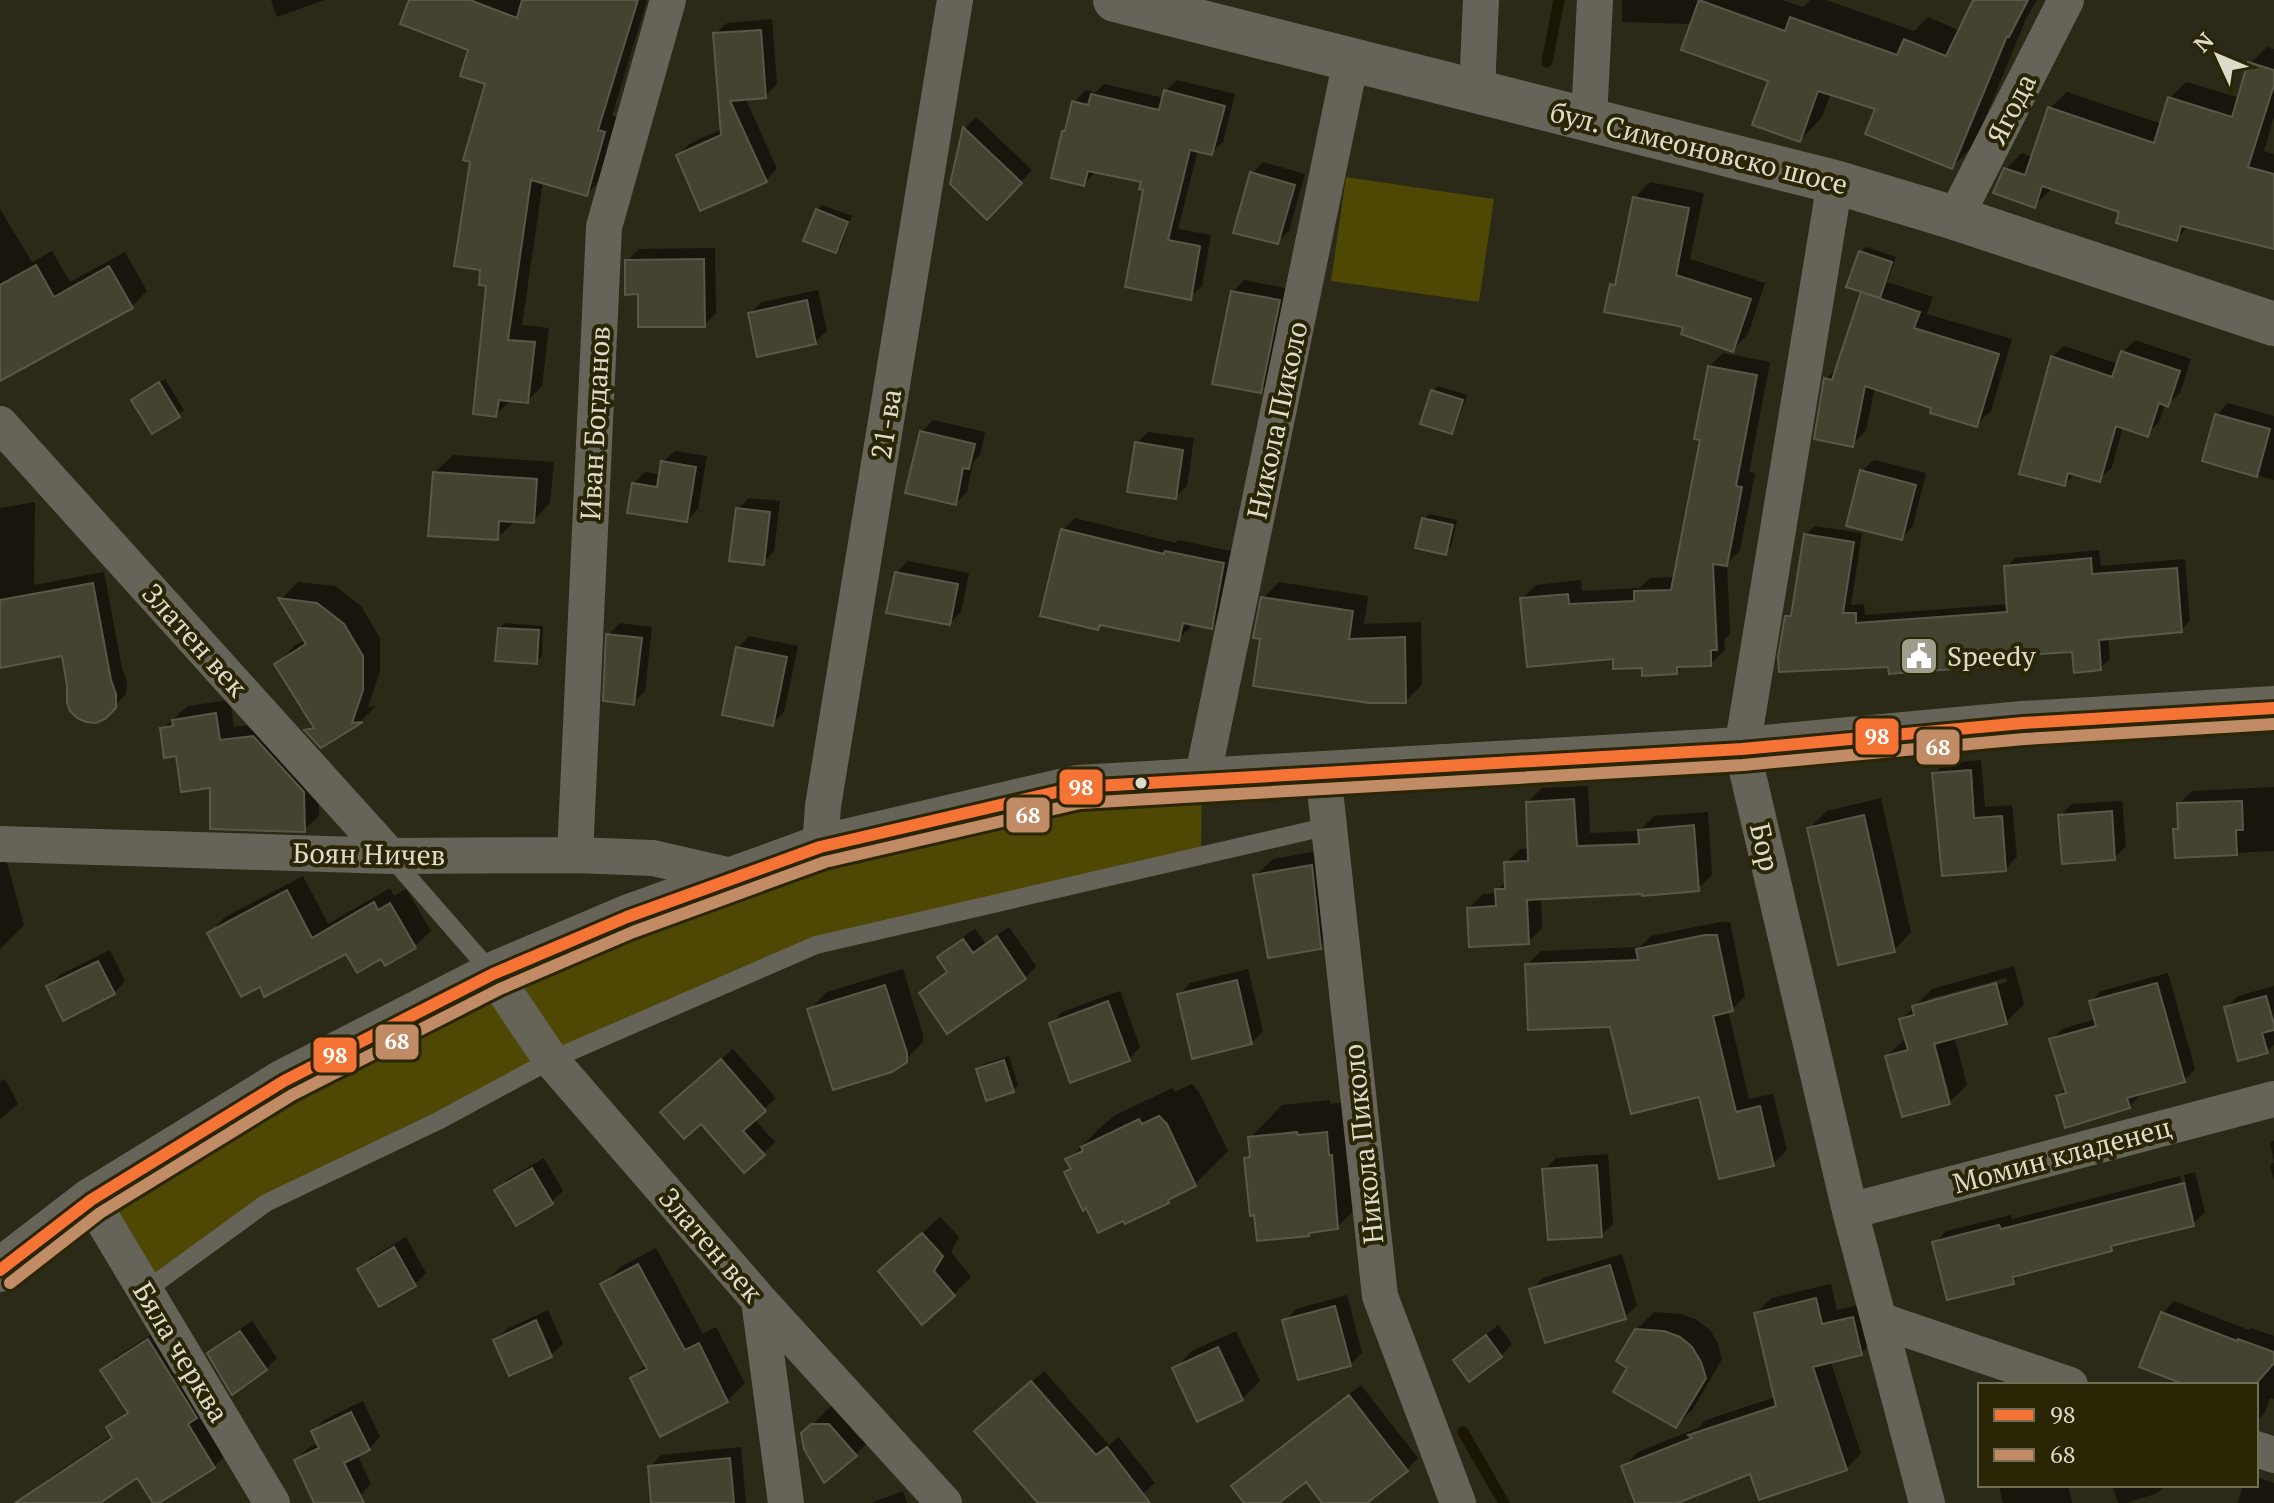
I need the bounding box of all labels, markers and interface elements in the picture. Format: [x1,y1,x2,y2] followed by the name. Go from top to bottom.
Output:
[2178,16,2258,96] north arrow
[2187,25,2220,58] text: N
[1977,67,2044,151] street label: Ягода
[1547,93,1852,202] street label: бул. Симеоновско шосе
[1238,318,1315,522] street label: Никола Пиколо
[571,325,618,521] street label: Иван Богданов
[862,386,909,462] street label: 21-ва
[135,575,257,705] street label: Златен век
[1898,635,1940,677] public building icon: Speedy
[1947,637,2037,674] place label: Speedy
[1854,717,1900,756] line badge: 98
[1865,721,1889,750] text: 98
[1915,728,1961,766] line badge: 68
[1926,732,1950,761] text: 68
[1058,768,1104,806] line badge: 98
[1069,772,1093,801] text: 98
[1133,775,1149,791] unlabelled marker
[1005,796,1051,834] line badge: 68
[1016,800,1040,829] text: 68
[1742,819,1789,875] street label: Бор
[292,834,446,873] street label: Боян Ничев
[374,1023,420,1061] line badge: 68
[385,1026,409,1055] text: 68
[312,1036,358,1074] line badge: 98
[323,1040,347,1069] text: 98
[1334,1042,1391,1246] street label: Никола Пиколо
[1949,1108,2175,1201] street label: Момин кладенец
[651,1179,772,1311] street label: Златен век
[125,1275,238,1429] street label: Бяла черква
[1978,1383,2258,1487] legend
[2050,1398,2076,1430] text: 98
[2050,1438,2076,1470] text: 68

